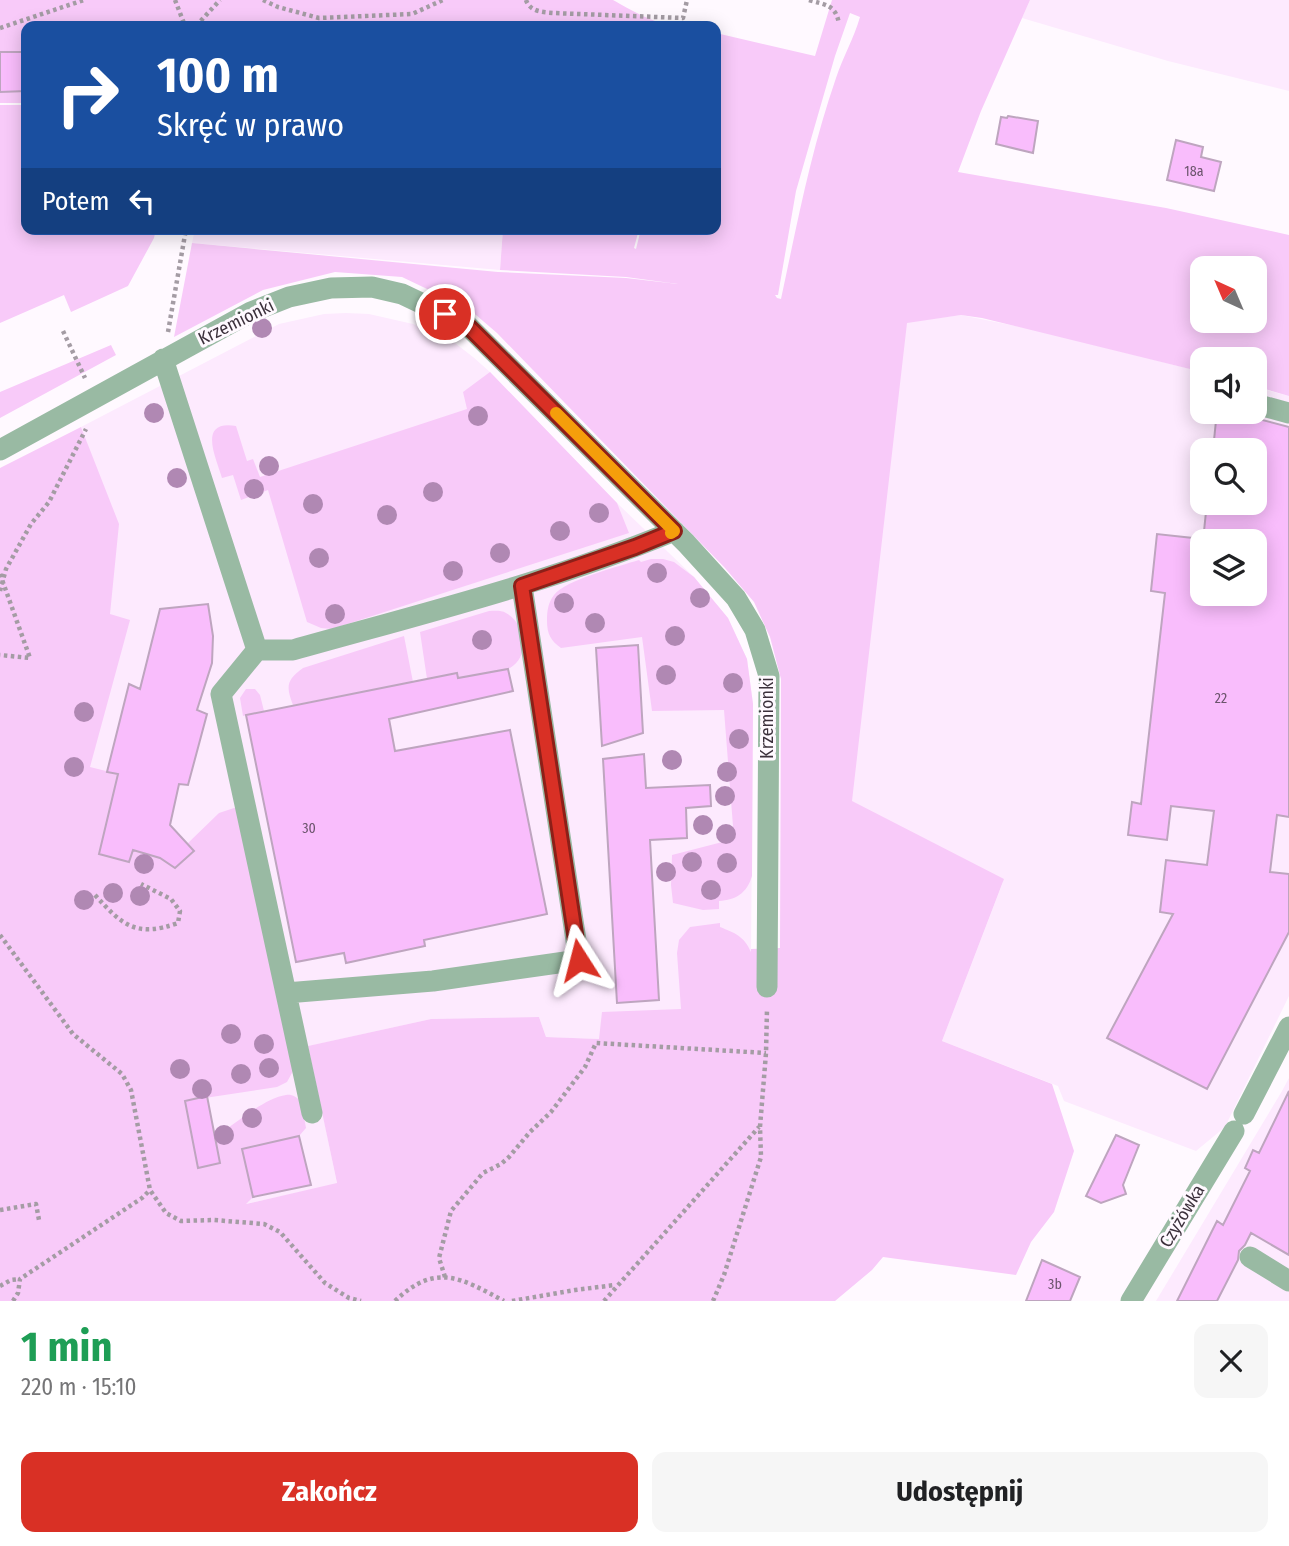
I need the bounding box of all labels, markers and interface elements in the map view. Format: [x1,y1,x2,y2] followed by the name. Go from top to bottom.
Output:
[157,46,279,105] text: 100 m
[42,49,133,140] icon: right
[157,106,344,144] text: Skręć w prawo
[1184,163,1204,180] house number: 18a
[123,182,161,220] icon: left
[42,186,109,217] text: Potem
[1190,256,1267,332] north arrow
[1190,256,1267,606] map controls
[415,284,475,344] pin
[194,294,278,350] street label: Krzemionki
[426,295,464,333] icon: arrive
[1190,347,1267,424] button: sound
[1190,438,1267,515] button: search
[1190,529,1267,606] button: layers
[756,677,778,759] street label: Krzemionki
[1215,690,1227,707] house number: 22
[302,820,316,837] house number: 30
[542,923,616,997] position arrow
[1155,1180,1209,1251] street label: Czyżówka
[1048,1276,1062,1293] house number: 3b
[21,1322,112,1372] text: 1 min
[1194,1324,1268,1398] button: close
[21,1373,136,1401] text: 220 m · 15:10
[21,1452,638,1532] button: Zakończ
[652,1452,1268,1532] button: Udostępnij

